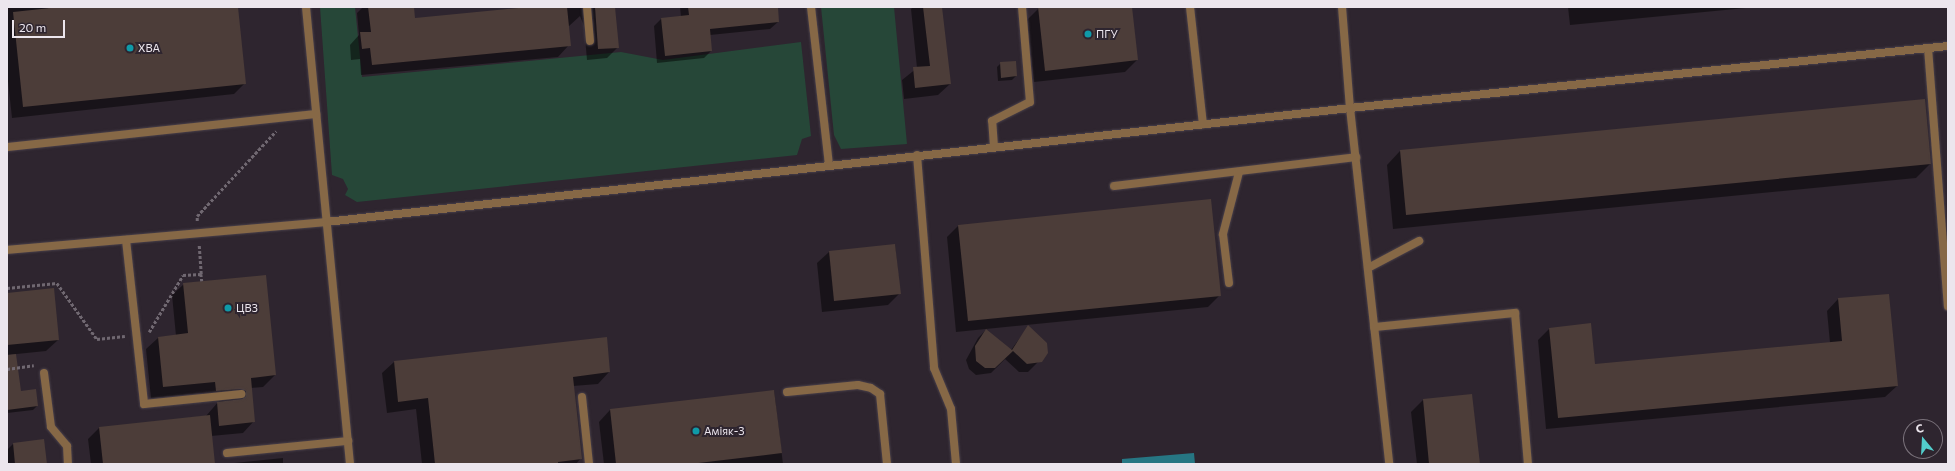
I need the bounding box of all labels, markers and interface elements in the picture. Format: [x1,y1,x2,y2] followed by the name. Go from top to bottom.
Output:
[14,12,67,38] scale bar
[19,20,46,34] text: 20 m
[1096,27,1118,41] place label: ПГУ
[1083,29,1093,39] marker: ПГУ
[138,41,160,55] place label: ХВА
[125,43,135,53] marker: ХВА
[236,301,258,315] place label: ЦВЗ
[223,303,233,313] marker: ЦВЗ
[1903,419,1943,459] north arrow
[1914,421,1925,435] text: С
[704,424,745,438] place label: Аміяк-3
[691,426,701,436] marker: Аміяк-3

